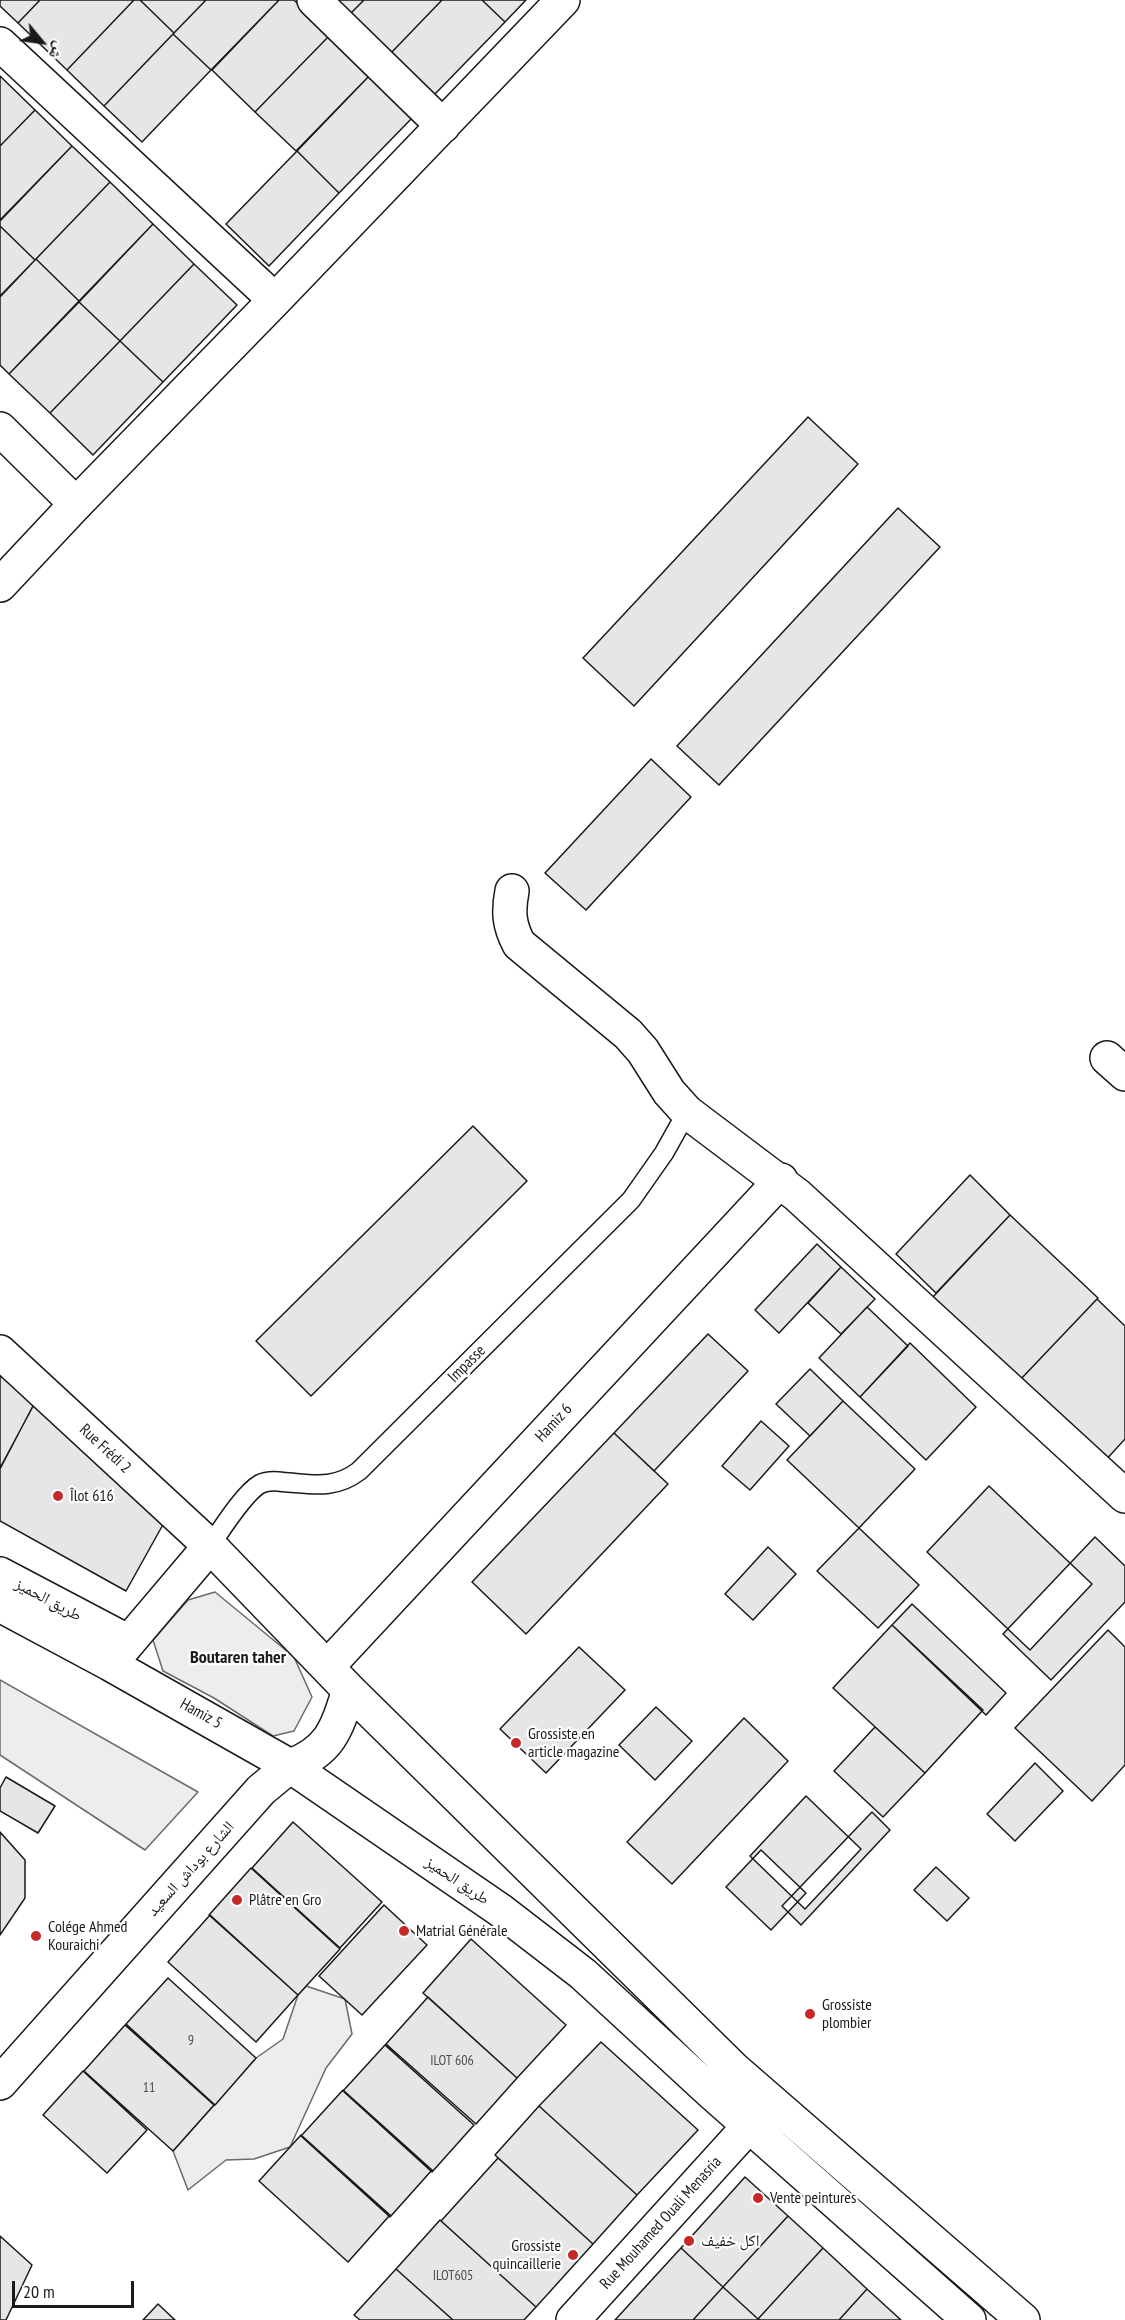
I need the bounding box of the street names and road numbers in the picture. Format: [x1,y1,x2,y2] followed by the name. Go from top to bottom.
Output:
[444,1341,490,1387] street label: Impasse
[532,1400,576,1446] street label: Hamiz 6
[75,1420,135,1478] street label: Rue Frédi 2
[11,1574,85,1626] street label: طريق الحميز
[177,1695,225,1733] street label: Hamiz 5
[143,1818,239,1920] street label: الشارع بوداش السعيد
[421,1853,493,1909] street label: طريق الحميز
[596,2153,726,2293] street label: Rue Mouhamed Ouali Menasria

